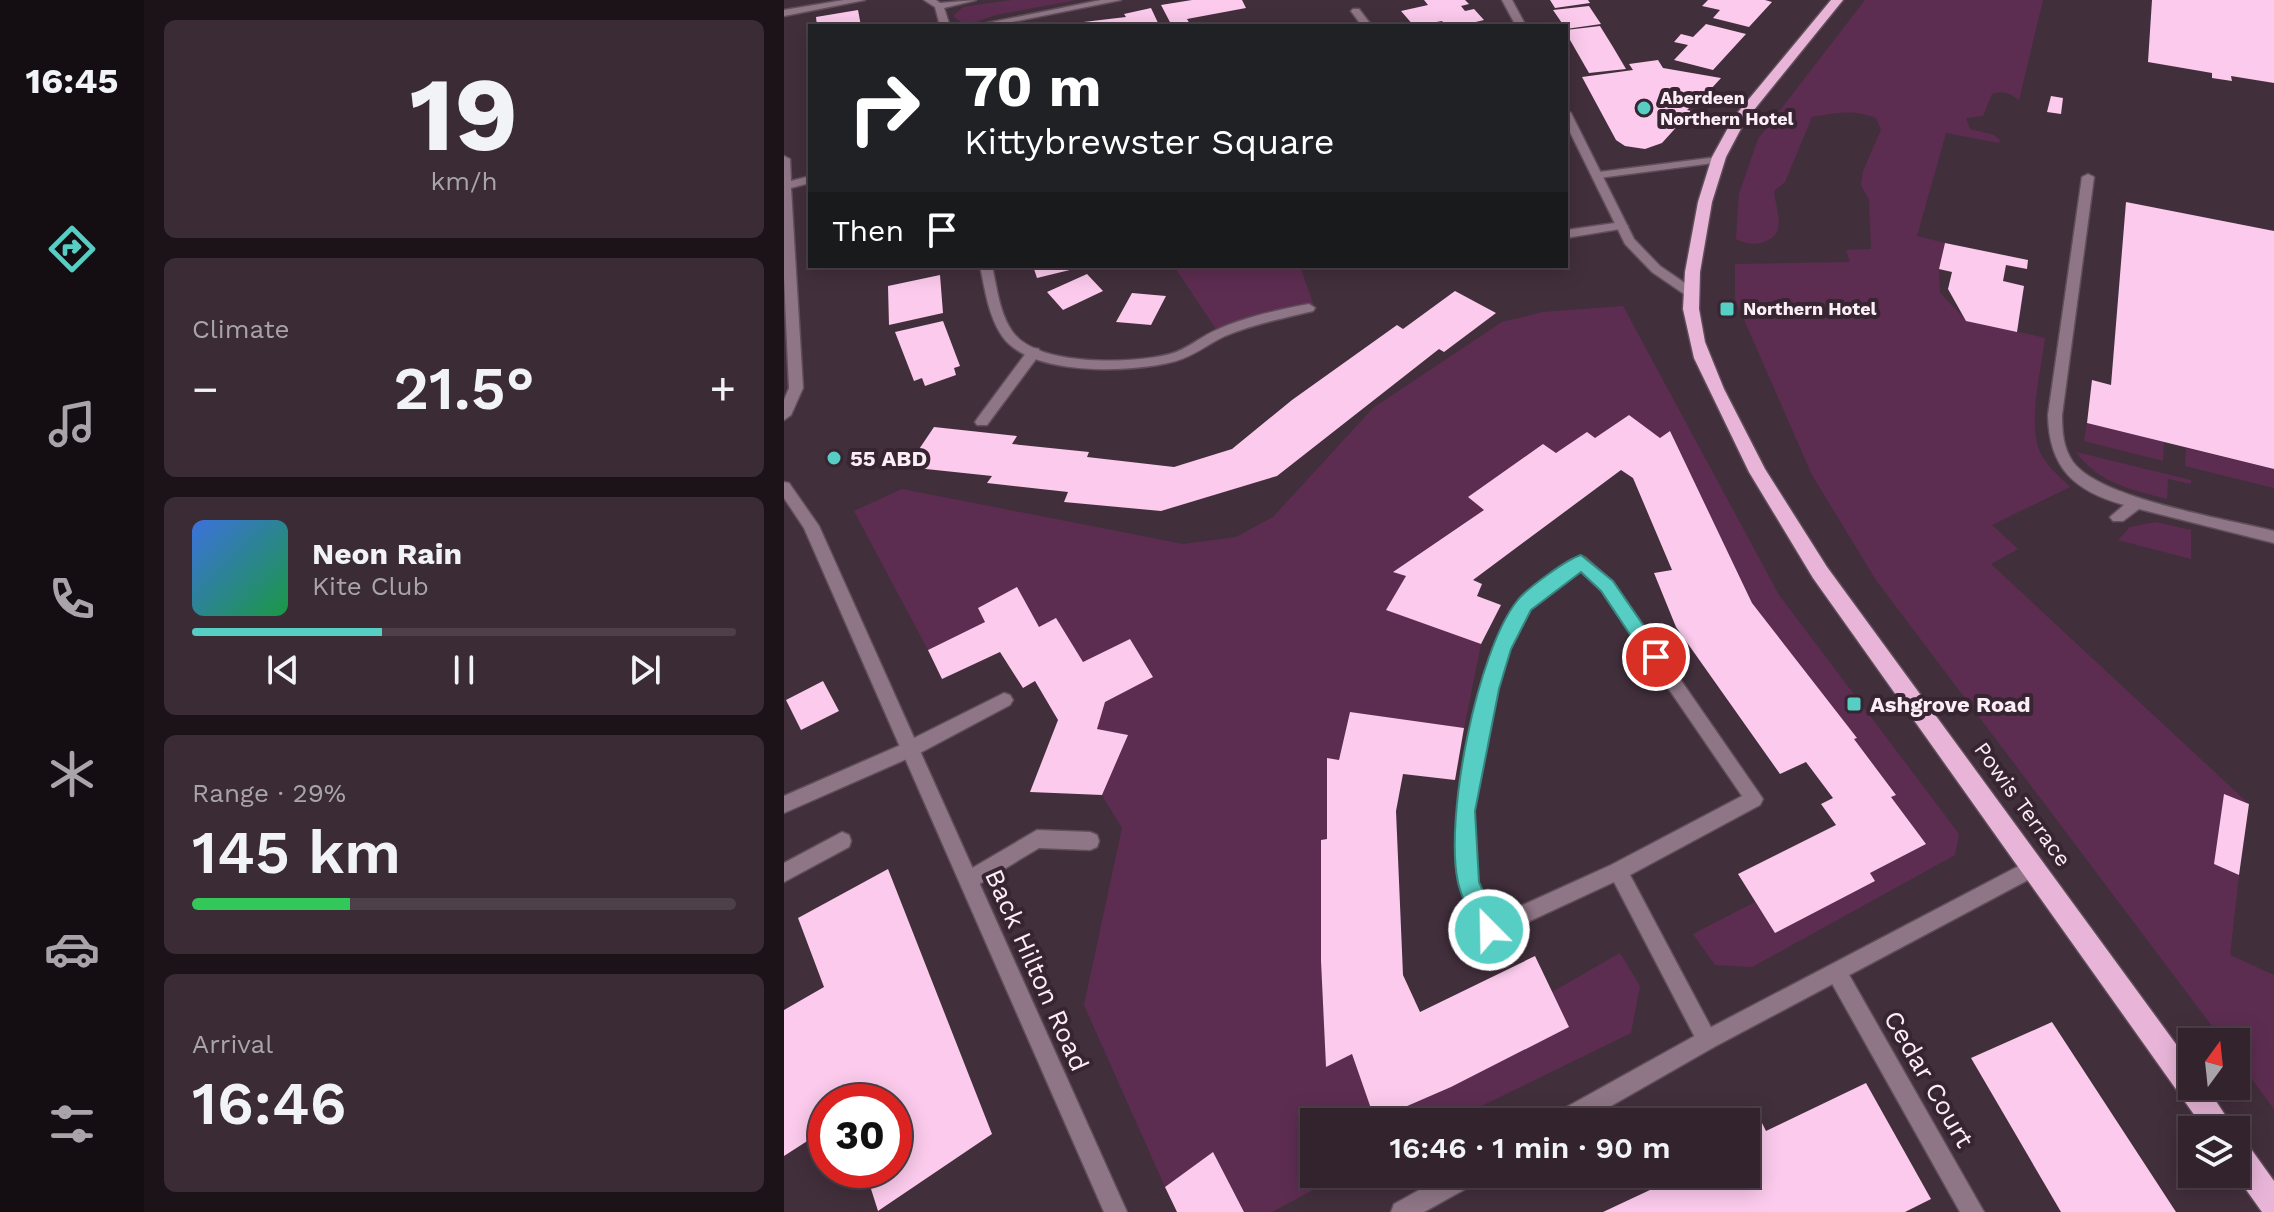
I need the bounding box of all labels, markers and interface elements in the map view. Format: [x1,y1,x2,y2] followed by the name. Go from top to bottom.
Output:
[410,53,518,175] text: 19
[964,54,1101,120] text: 70 m
[832,56,936,160] icon: right
[26,60,118,102] text: 16:45
[1660,87,1794,129] place label: Aberdeen Northern Hotel
[1635,99,1653,117] marker: Aberdeen Northern Hotel
[964,121,1334,163] text: Kittybrewster Square
[431,166,497,196] text: km/h
[920,208,964,252] icon: arrive
[832,213,904,248] text: Then
[44,221,100,277] icon: directions
[1743,298,1877,319] place label: Northern Hotel
[1718,300,1736,318] marker: Northern Hotel
[192,314,290,344] text: Climate
[393,353,535,424] text: 21.5°
[192,363,219,415] text: −
[709,363,736,415] text: +
[44,396,100,452] icon: music
[850,446,927,471] place label: 55 ABD
[825,449,843,467] marker: 55 ABD
[312,536,462,571] text: Neon Rain
[44,571,100,627] icon: phone
[312,571,429,601] text: Kite Club
[1622,623,1690,691] pin
[1634,635,1678,679] icon: arrive
[261,648,305,692] icon: previous
[442,648,486,692] icon: pause
[623,648,667,692] icon: next
[1870,692,2031,717] place label: Ashgrove Road
[1845,695,1863,713] marker: Ashgrove Road
[1969,737,2076,871] street label: Powis Terrace
[44,746,100,802] icon: climate
[192,778,346,808] text: Range · 29%
[192,817,401,888] text: 145 km
[979,864,1095,1076] street label: Back Hilton Road
[1447,888,1531,972] position arrow
[44,921,100,977] icon: car
[1878,1005,1980,1153] street label: Cedar Court
[2178,1028,2250,1100] north arrow
[2178,1028,2250,1188] map controls
[192,1029,273,1059] text: Arrival
[192,1068,347,1139] text: 16:46
[808,1084,912,1188] speed limit sign: 30
[44,1096,100,1152] icon: filters
[2178,1116,2250,1188] button: layers
[1389,1130,1671,1165] text: 16:46 · 1 min · 90 m

